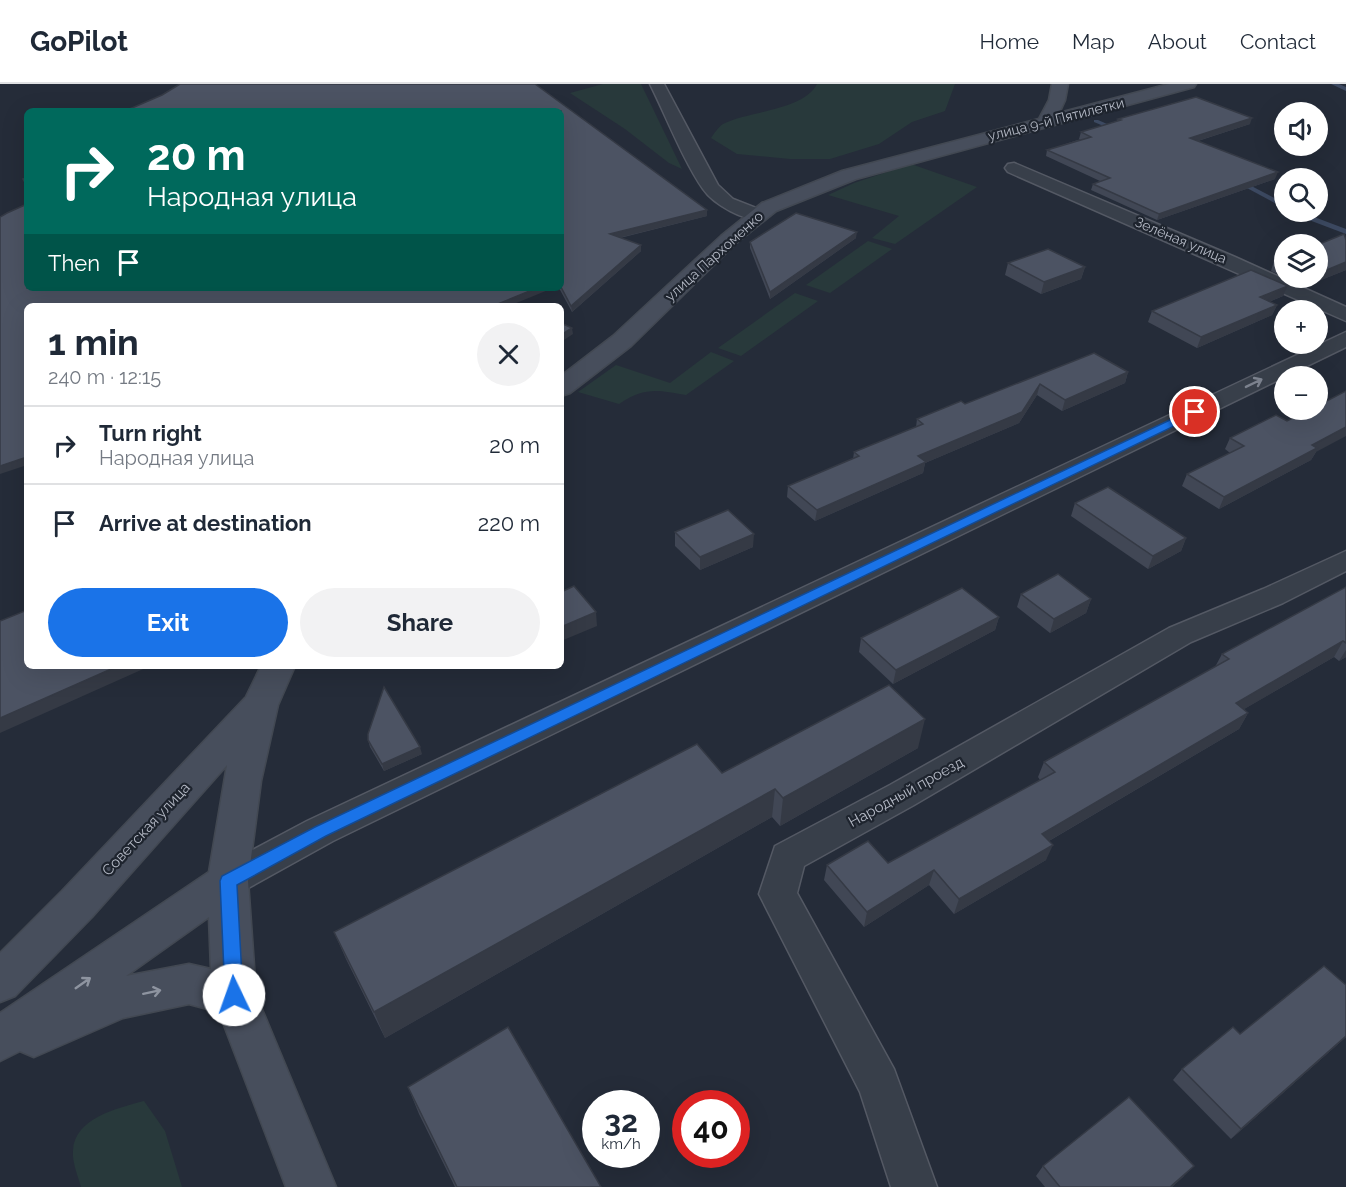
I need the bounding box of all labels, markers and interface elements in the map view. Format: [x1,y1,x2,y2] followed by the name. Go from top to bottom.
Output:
[30,25,128,58] text: GoPilot
[980,29,1039,54] text: Home
[1072,29,1115,54] text: Map
[1148,29,1207,54] text: About
[1240,29,1316,54] text: Contact
[986,94,1126,144] street label: улица 9-й Пятилетки
[1274,102,1328,420] map controls
[1274,102,1328,156] button: sound
[147,131,246,180] text: 20 m
[48,132,126,210] icon: right
[1274,168,1328,222] button: search
[147,181,357,212] text: Народная улица
[662,208,766,304] street label: улица Пархоменко
[1133,214,1229,266] street label: Зелёная улица
[1274,234,1328,288] button: layers
[112,246,145,279] icon: arrive
[48,250,100,276] text: Then
[1274,300,1328,354] button: +
[48,321,139,363] text: 1 min
[477,323,540,386] button: close
[48,365,161,389] text: 240 m · 12:15
[1274,366,1328,420] button: −
[1244,377,1262,389] one-way arrow
[1169,386,1220,437] pin
[1178,395,1211,428] icon: arrive
[99,420,202,446] text: Turn right
[48,429,81,462] icon: right
[489,432,540,458] text: 20 m
[99,446,254,470] text: Народная улица
[48,507,81,540] icon: arrive
[99,510,312,536] text: Arrive at destination
[478,510,540,536] text: 220 m
[48,588,288,657] button: Exit
[300,588,540,657] button: Share
[845,753,967,831] street label: Народный проезд
[98,779,194,879] street label: Советская улица
[202,963,266,1027] position arrow
[75,977,91,989] one-way arrow
[142,985,161,997] one-way arrow
[672,1090,750,1168] speed limit sign: 40
[604,1104,638,1139] text: 32
[601,1135,641,1153] text: km/h

